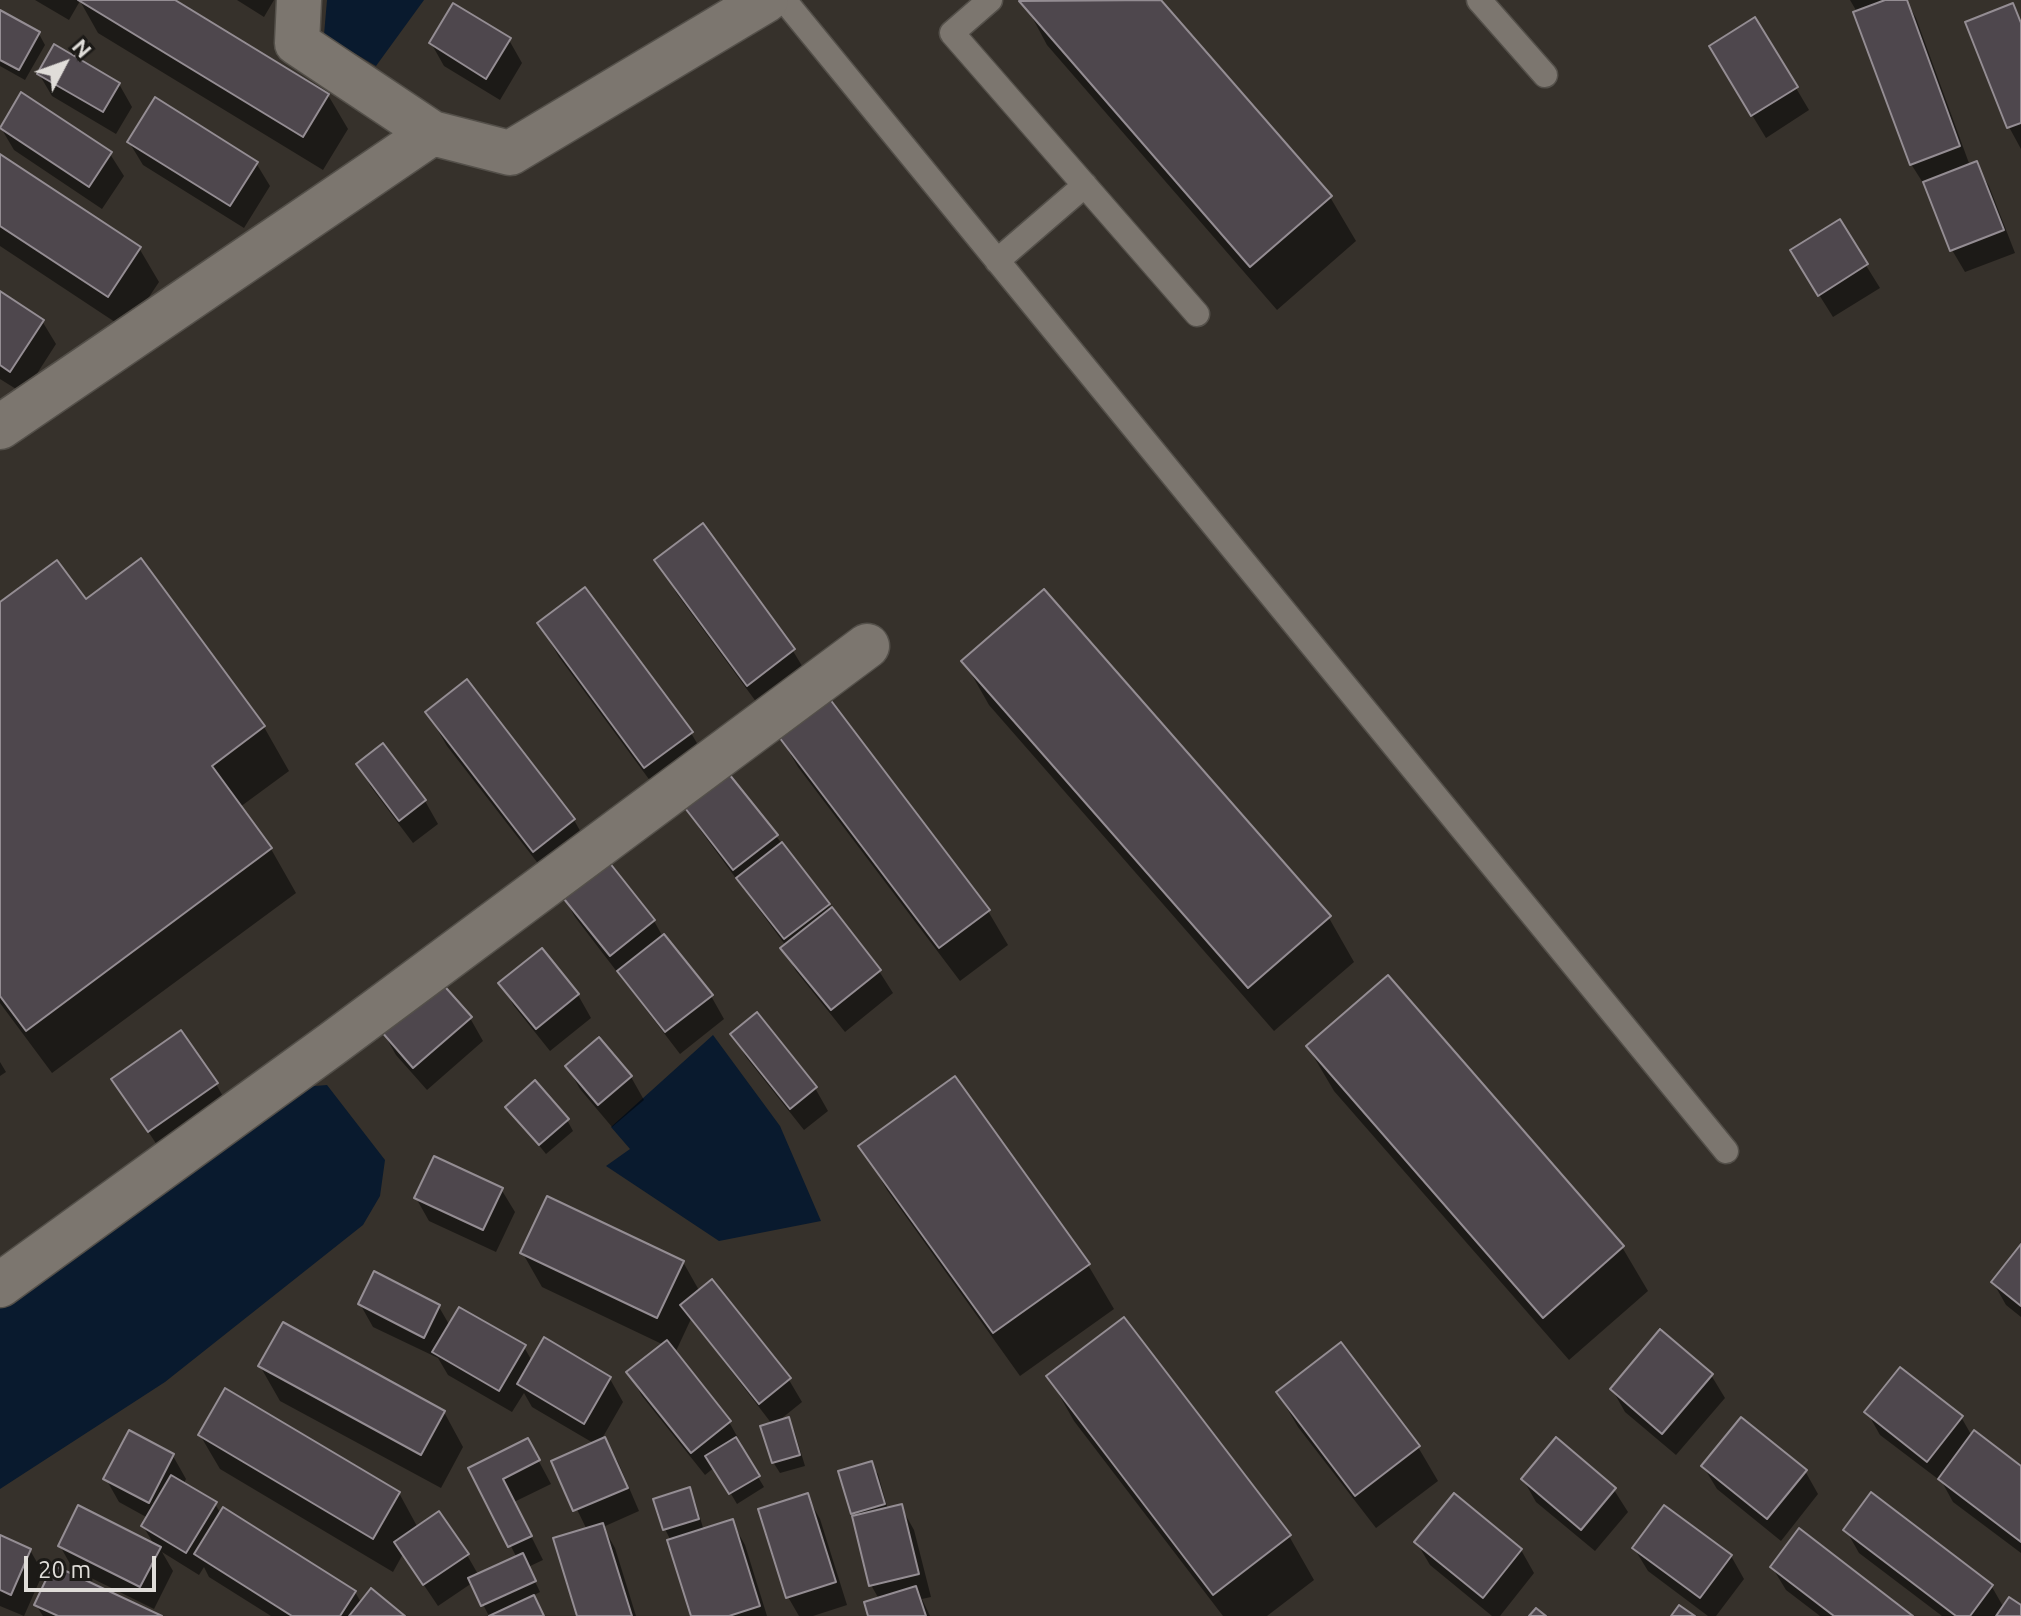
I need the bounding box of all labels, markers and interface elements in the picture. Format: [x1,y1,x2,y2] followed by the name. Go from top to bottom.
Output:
[24,24,104,104] north arrow
[68,34,97,62] text: N
[28,1540,160,1590] scale bar
[38,1556,91,1583] text: 20 m

